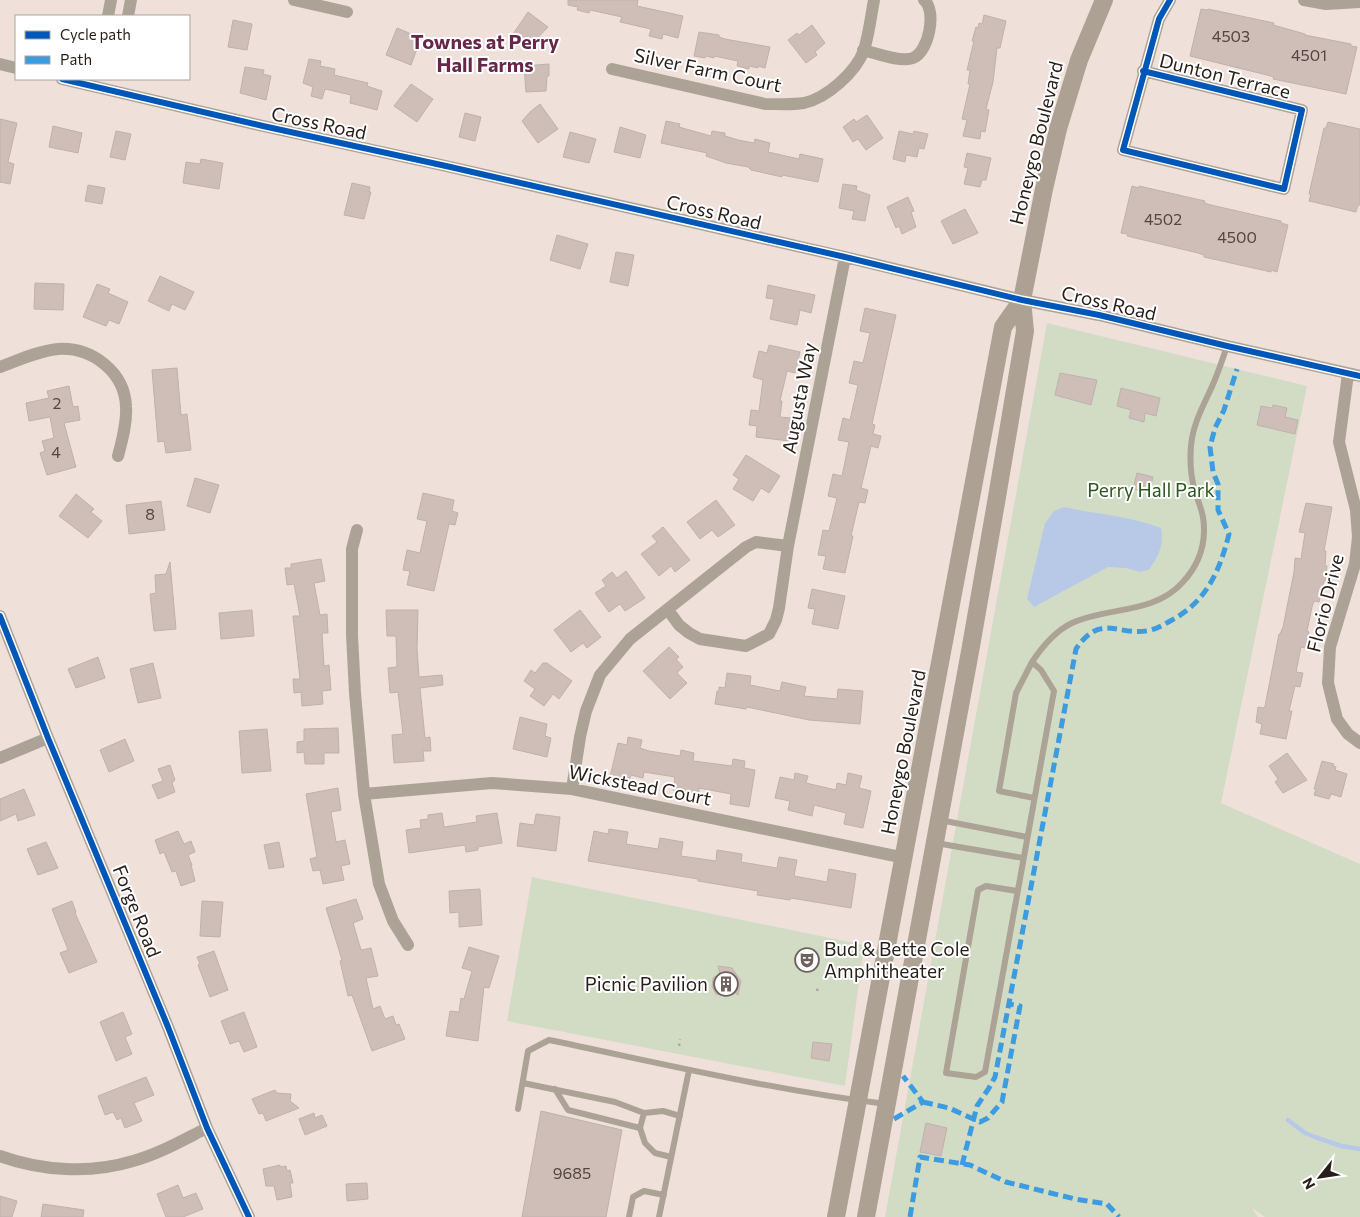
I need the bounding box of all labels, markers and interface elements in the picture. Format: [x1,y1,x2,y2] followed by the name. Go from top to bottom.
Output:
[15,15,190,80] legend
[60,25,131,43] text: Cycle path
[1212,26,1250,45] house number: 4503
[411,29,559,76] district label: Townes at Perry Hall Farms
[632,43,784,96] street label: Silver Farm Court
[1291,45,1327,64] house number: 4501
[1157,48,1293,103] street label: Dunton Terrace
[60,50,92,68] text: Path
[1004,59,1067,227] street label: Honeygo Boulevard
[269,101,369,144] street label: Cross Road
[664,189,764,234] street label: Cross Road
[1144,209,1182,228] house number: 4502
[1217,227,1257,246] house number: 4500
[1059,280,1159,325] street label: Cross Road
[777,340,821,455] street label: Augusta Way
[53,393,62,412] house number: 2
[51,442,61,461] house number: 4
[1087,478,1215,501] park label: Perry Hall Park
[145,504,155,523] house number: 8
[1301,551,1348,654] street label: Florio Drive
[875,667,930,836] street label: Honeygo Boulevard
[567,759,714,810] street label: Wickstead Court
[109,861,166,960] street label: Forge Road
[824,937,970,982] place label: Bud & Bette Cole Amphitheater
[794,947,820,973] theatre icon: Bud & Bette Cole Amphitheater
[713,971,739,997] building icon: Picnic Pavilion
[585,972,708,995] place label: Picnic Pavilion
[1295,1152,1345,1202] north arrow
[553,1163,591,1182] house number: 9685
[1298,1175,1318,1193] text: N

